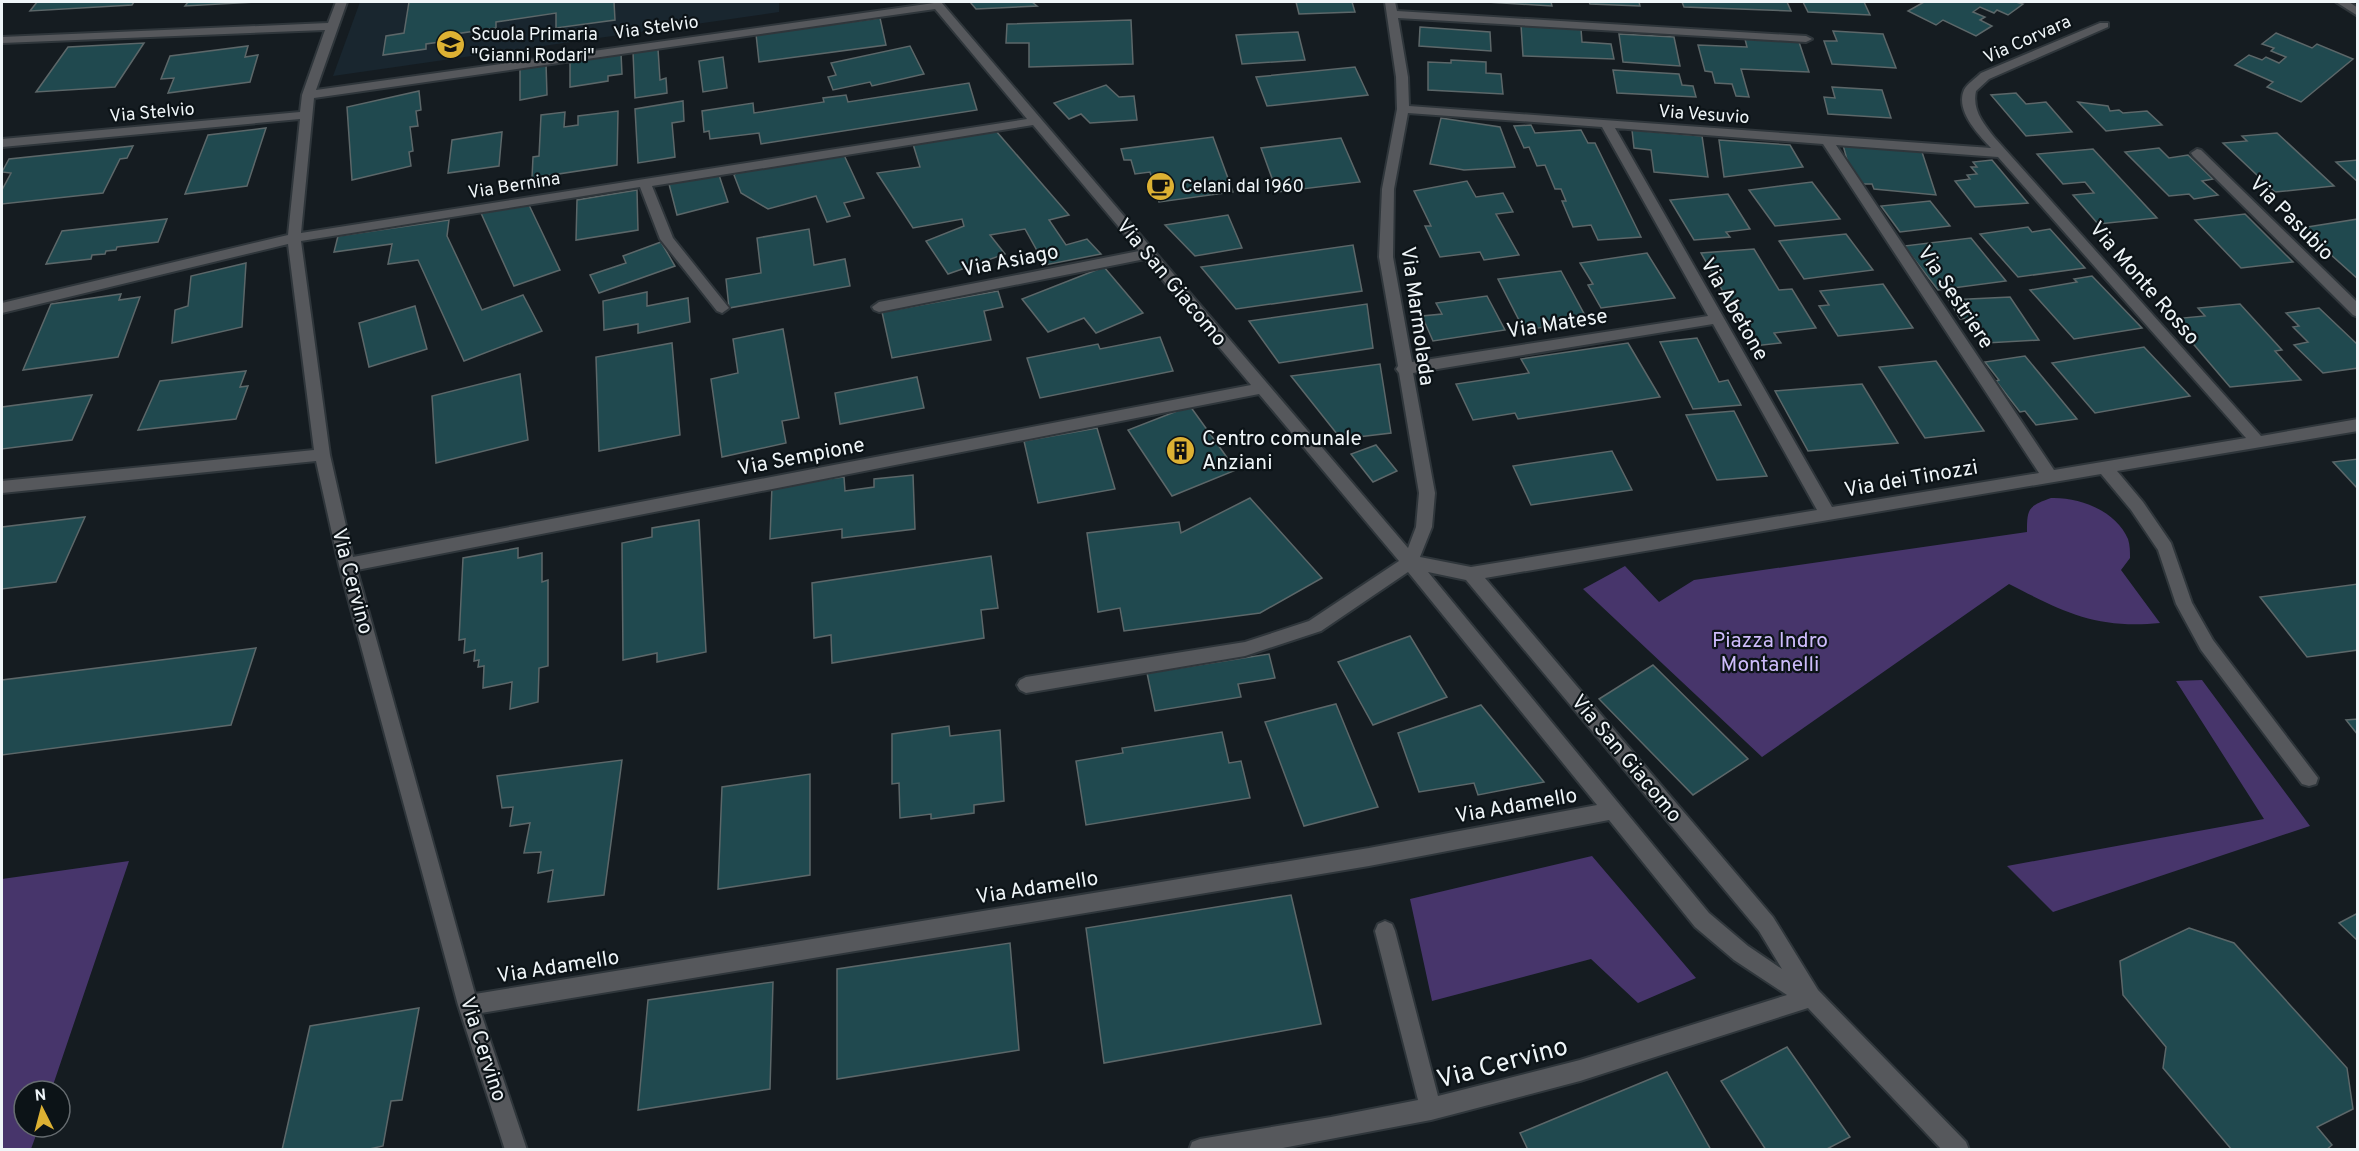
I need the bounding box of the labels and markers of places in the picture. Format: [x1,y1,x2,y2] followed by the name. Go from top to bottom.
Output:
[471,24,598,68] place label: Scuola Primaria "Gianni Rodari"
[434,28,466,60] school or university icon: Scuola Primaria "Gianni Rodari"
[1144,170,1176,202] cafe icon: Celani dal 1960
[1181,176,1304,199] place label: Celani dal 1960
[1202,426,1362,477] place label: Centro comunale Anziani
[1165,434,1197,466] building icon: Centro comunale Anziani

